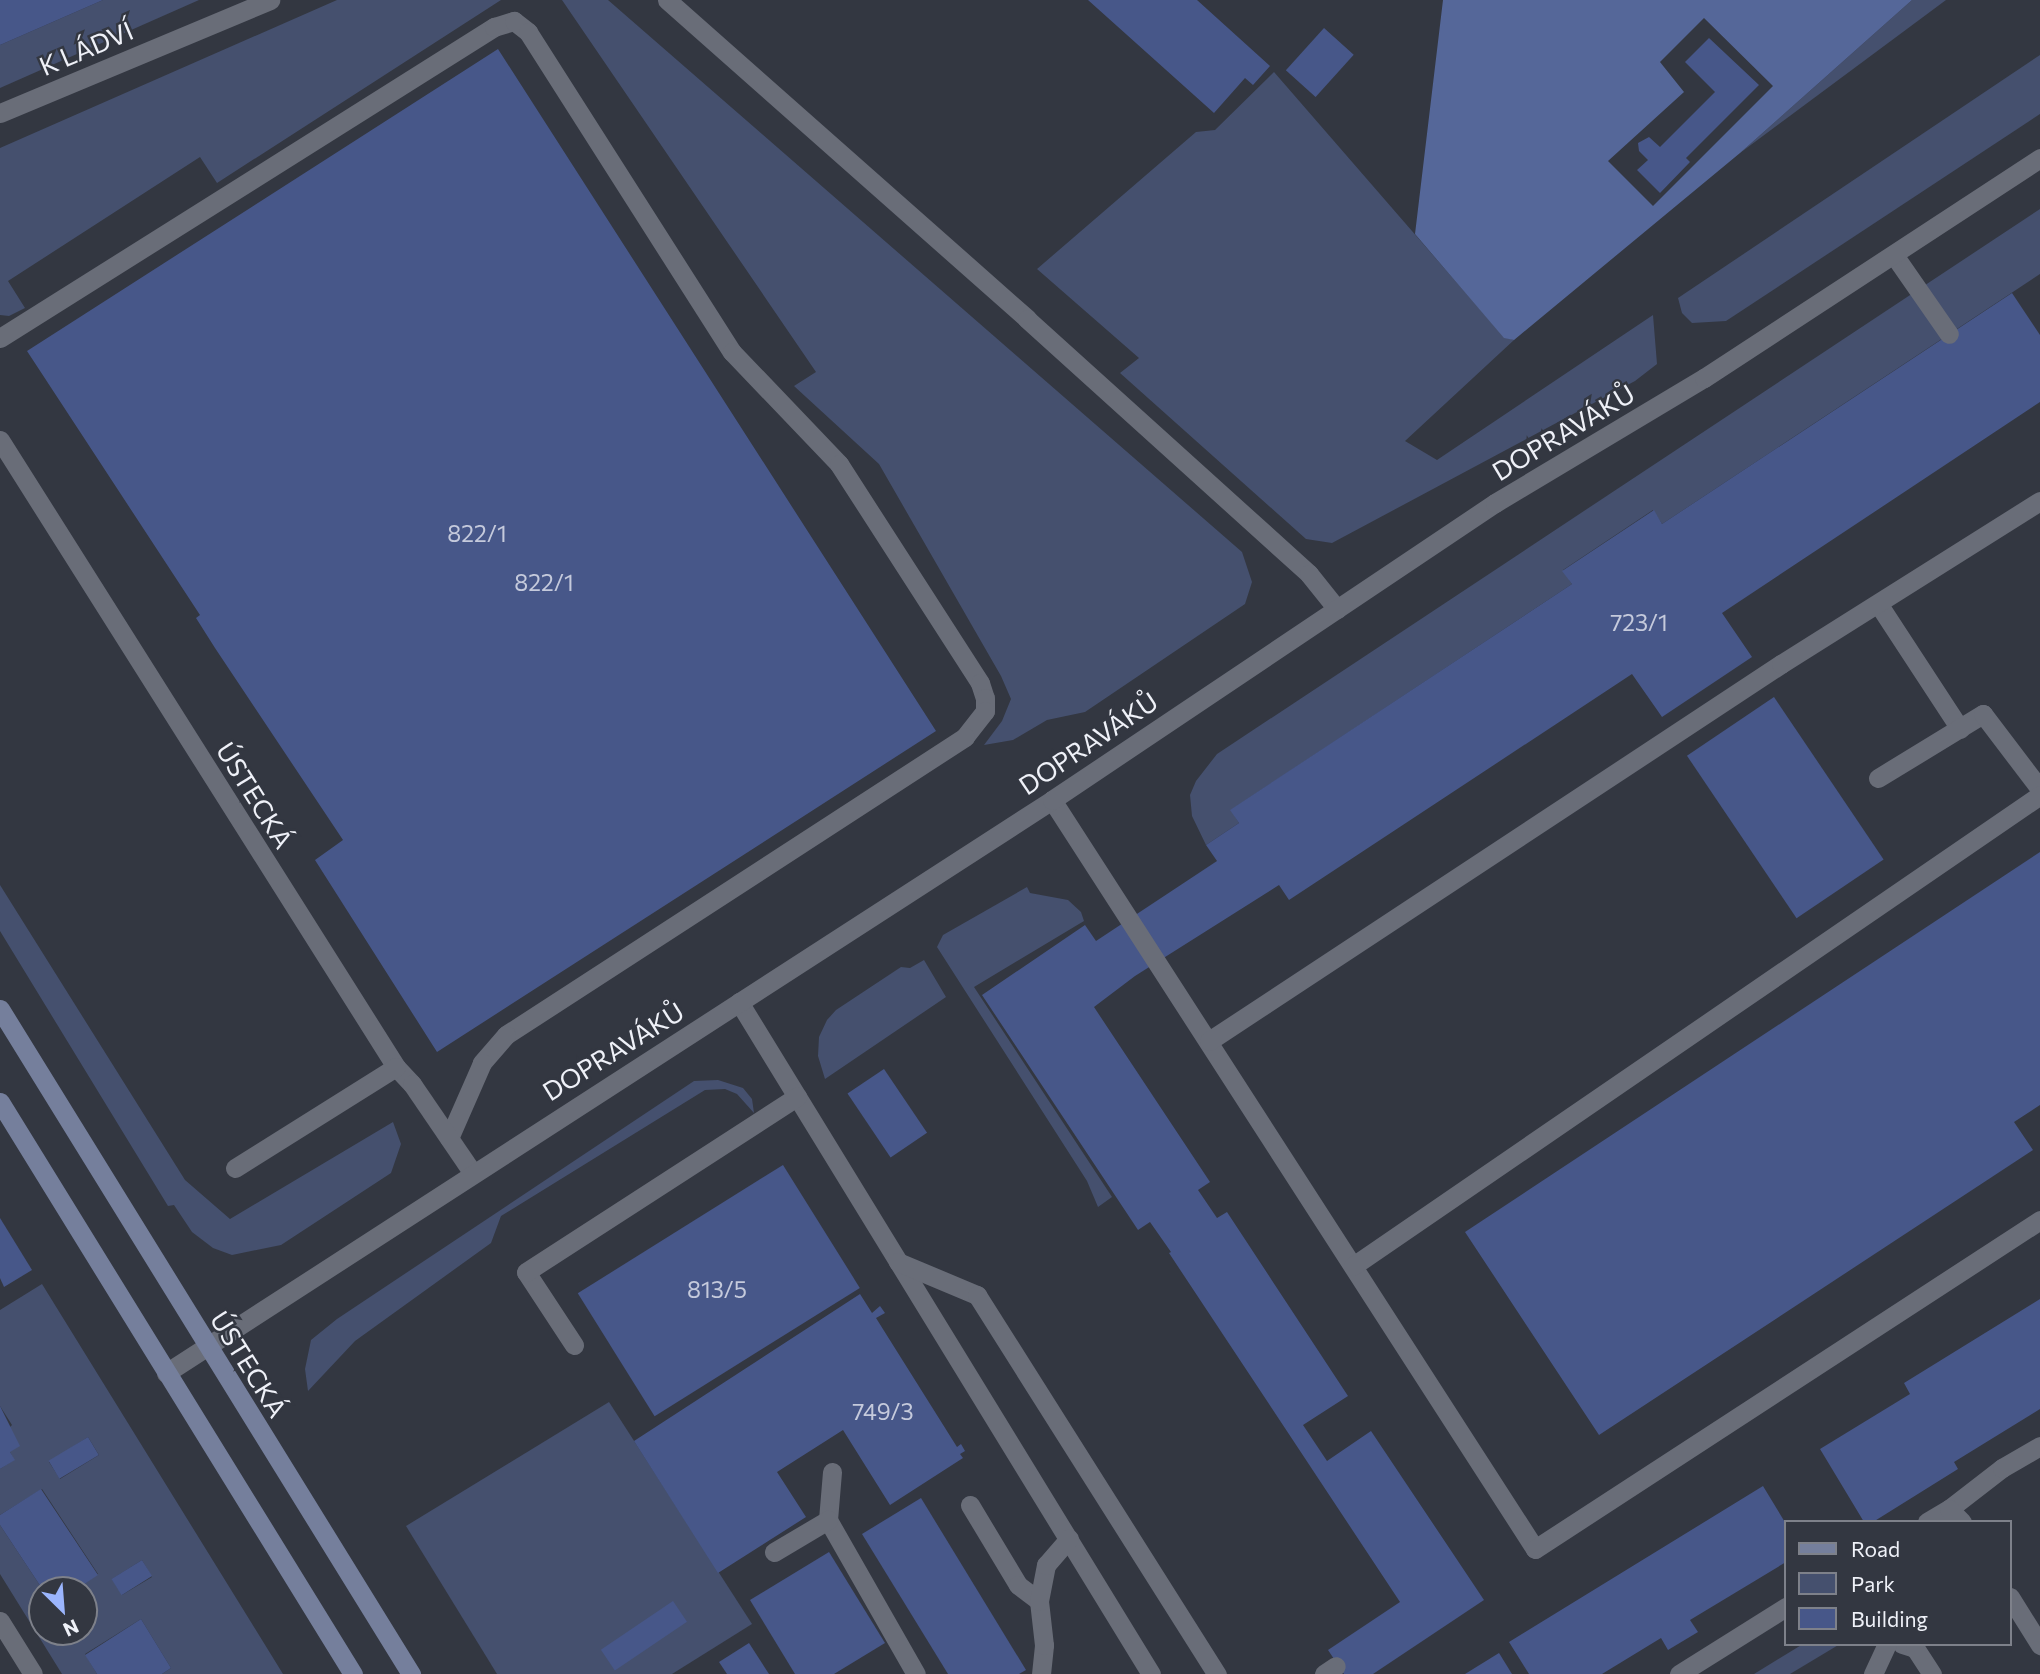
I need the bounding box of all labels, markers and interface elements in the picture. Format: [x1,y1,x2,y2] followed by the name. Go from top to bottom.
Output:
[34,14,138,82] street label: K LÁDVÍ
[1486,377,1640,487] street label: DOPRAVÁKŮ
[447,519,507,547] house number: 822/1
[514,568,574,596] house number: 822/1
[1610,608,1668,636] house number: 723/1
[1013,685,1163,801] street label: DOPRAVÁKŮ
[210,736,300,854] street label: ÚSTECKÁ
[537,995,689,1107] street label: DOPRAVÁKŮ
[687,1275,747,1303] house number: 813/5
[204,1305,294,1423] street label: ÚSTECKÁ
[852,1397,914,1425] house number: 749/3
[1784,1520,2012,1646] legend
[1851,1536,1900,1561] text: Road
[1851,1571,1895,1596] text: Park
[28,1576,98,1646] north arrow
[1851,1606,1928,1631] text: Building
[60,1615,83,1642] text: N

